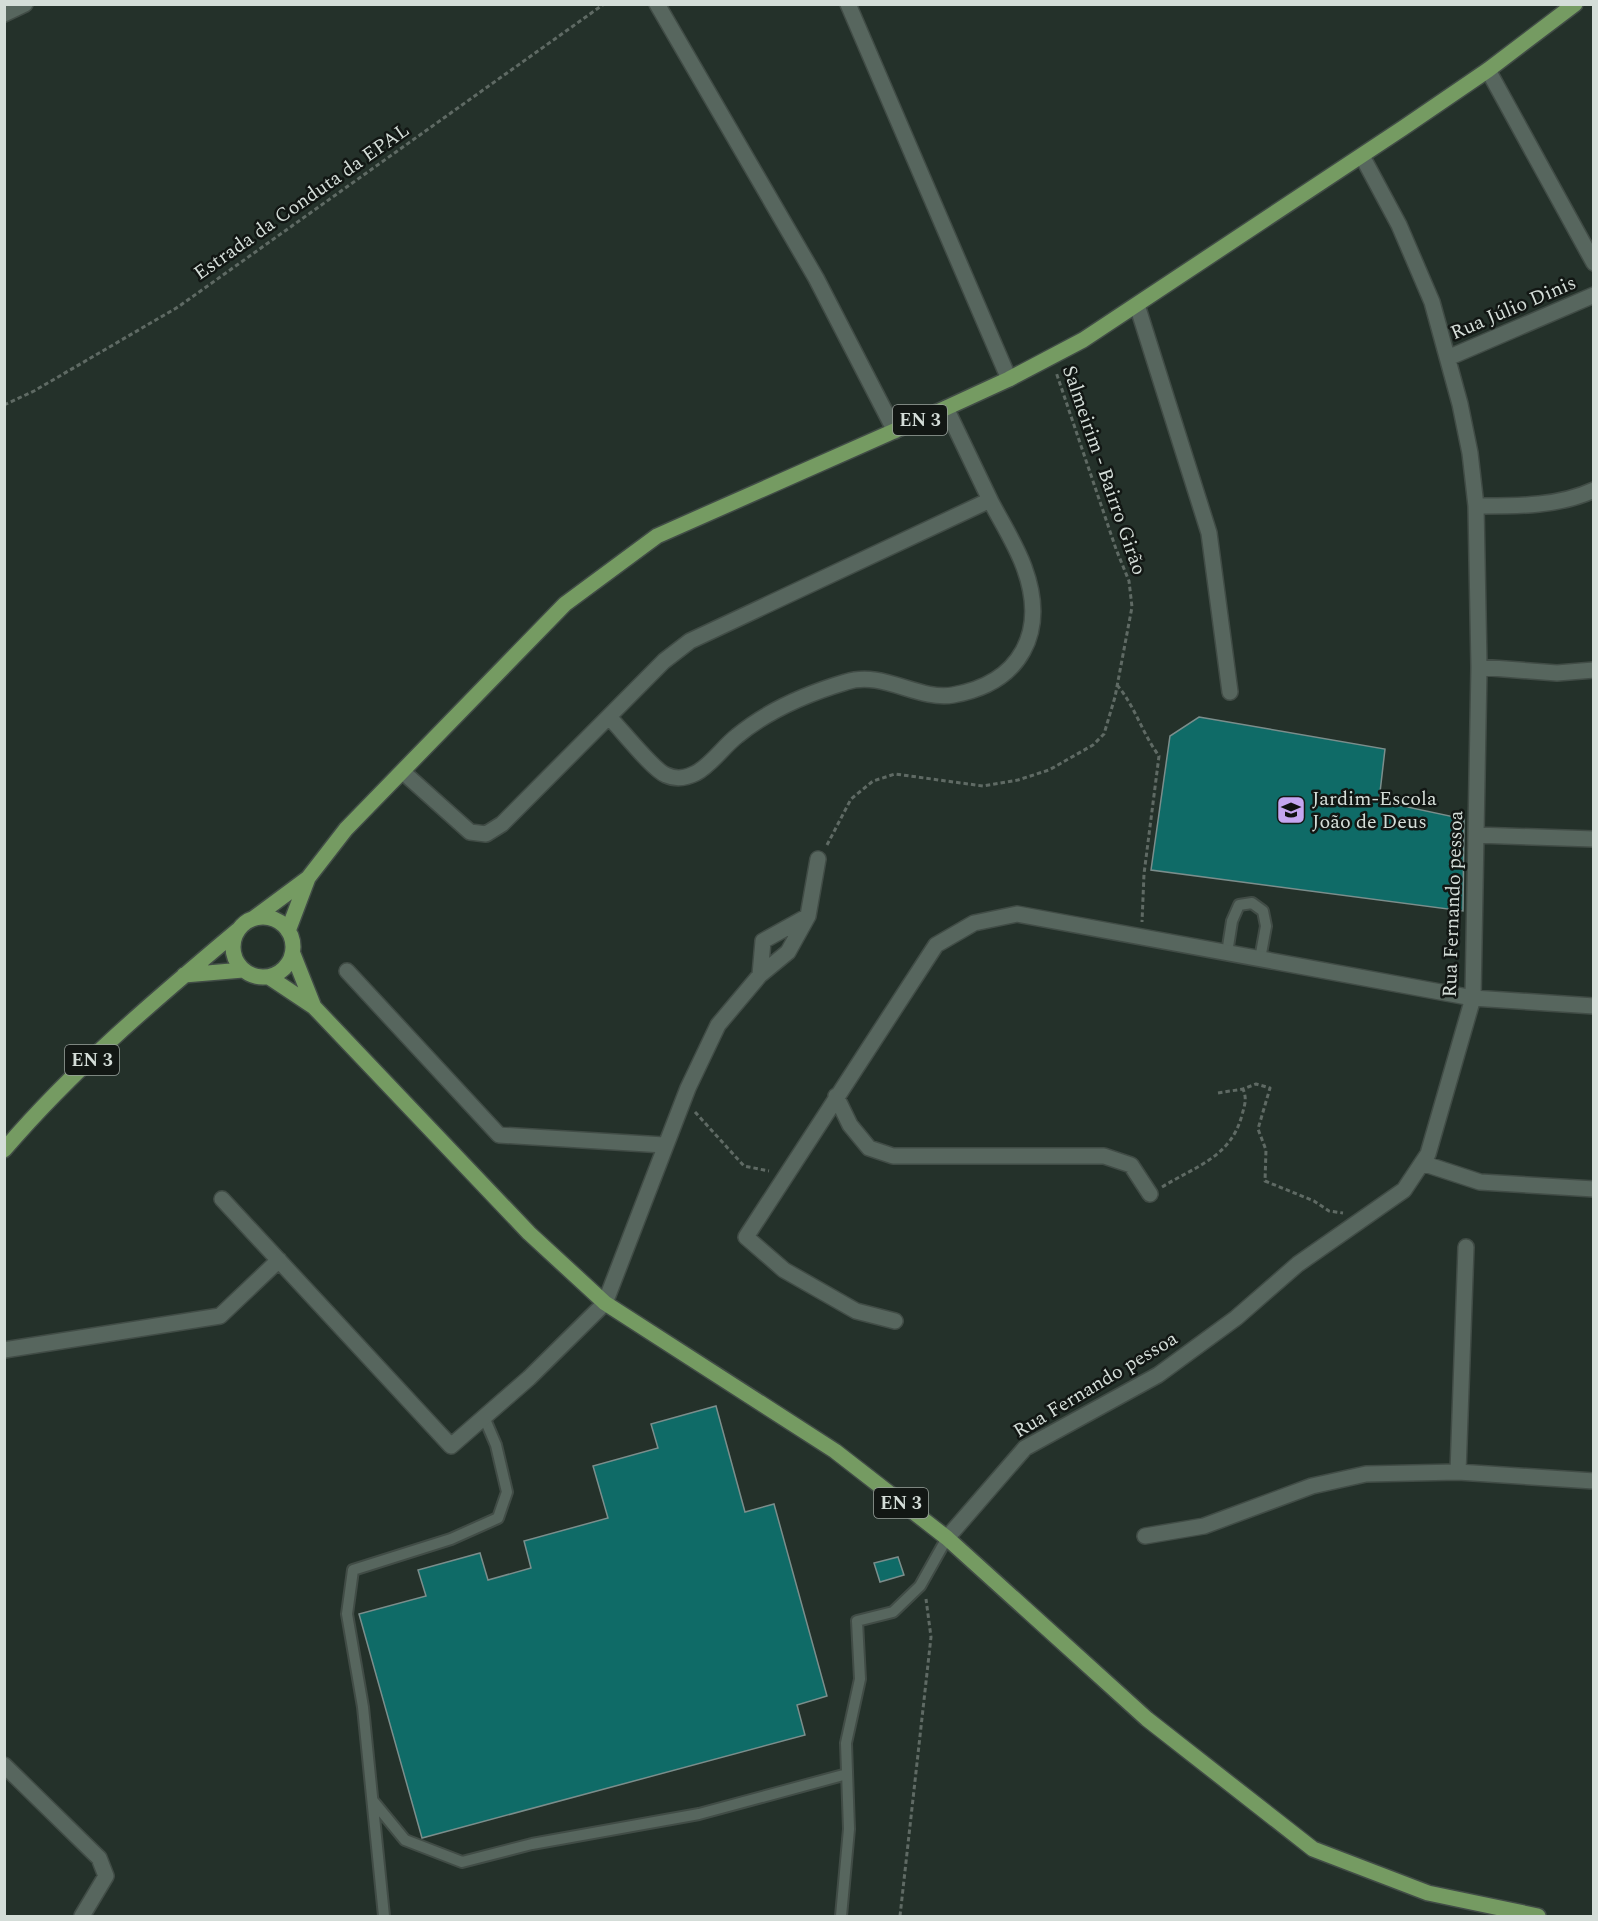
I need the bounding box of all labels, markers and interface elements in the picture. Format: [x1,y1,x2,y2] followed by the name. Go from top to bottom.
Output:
[187,116,416,288] street label: Estrada da Conduta da EPAL
[1446,268,1581,348] street label: Rua Júlio Dinis
[1054,362,1154,579] street label: Salmeirim - Bairro Girão
[893,405,947,435] road number: EN 3
[1312,784,1437,837] place label: Jardim-Escola João de Deus
[1275,794,1307,826] school or university icon: Jardim-Escola João de Deus
[1435,810,1471,998] street label: Rua Fernando pessoa
[65,1045,119,1075] road number: EN 3
[1007,1324,1184,1446] street label: Rua Fernando pessoa
[874,1488,928,1518] road number: EN 3

